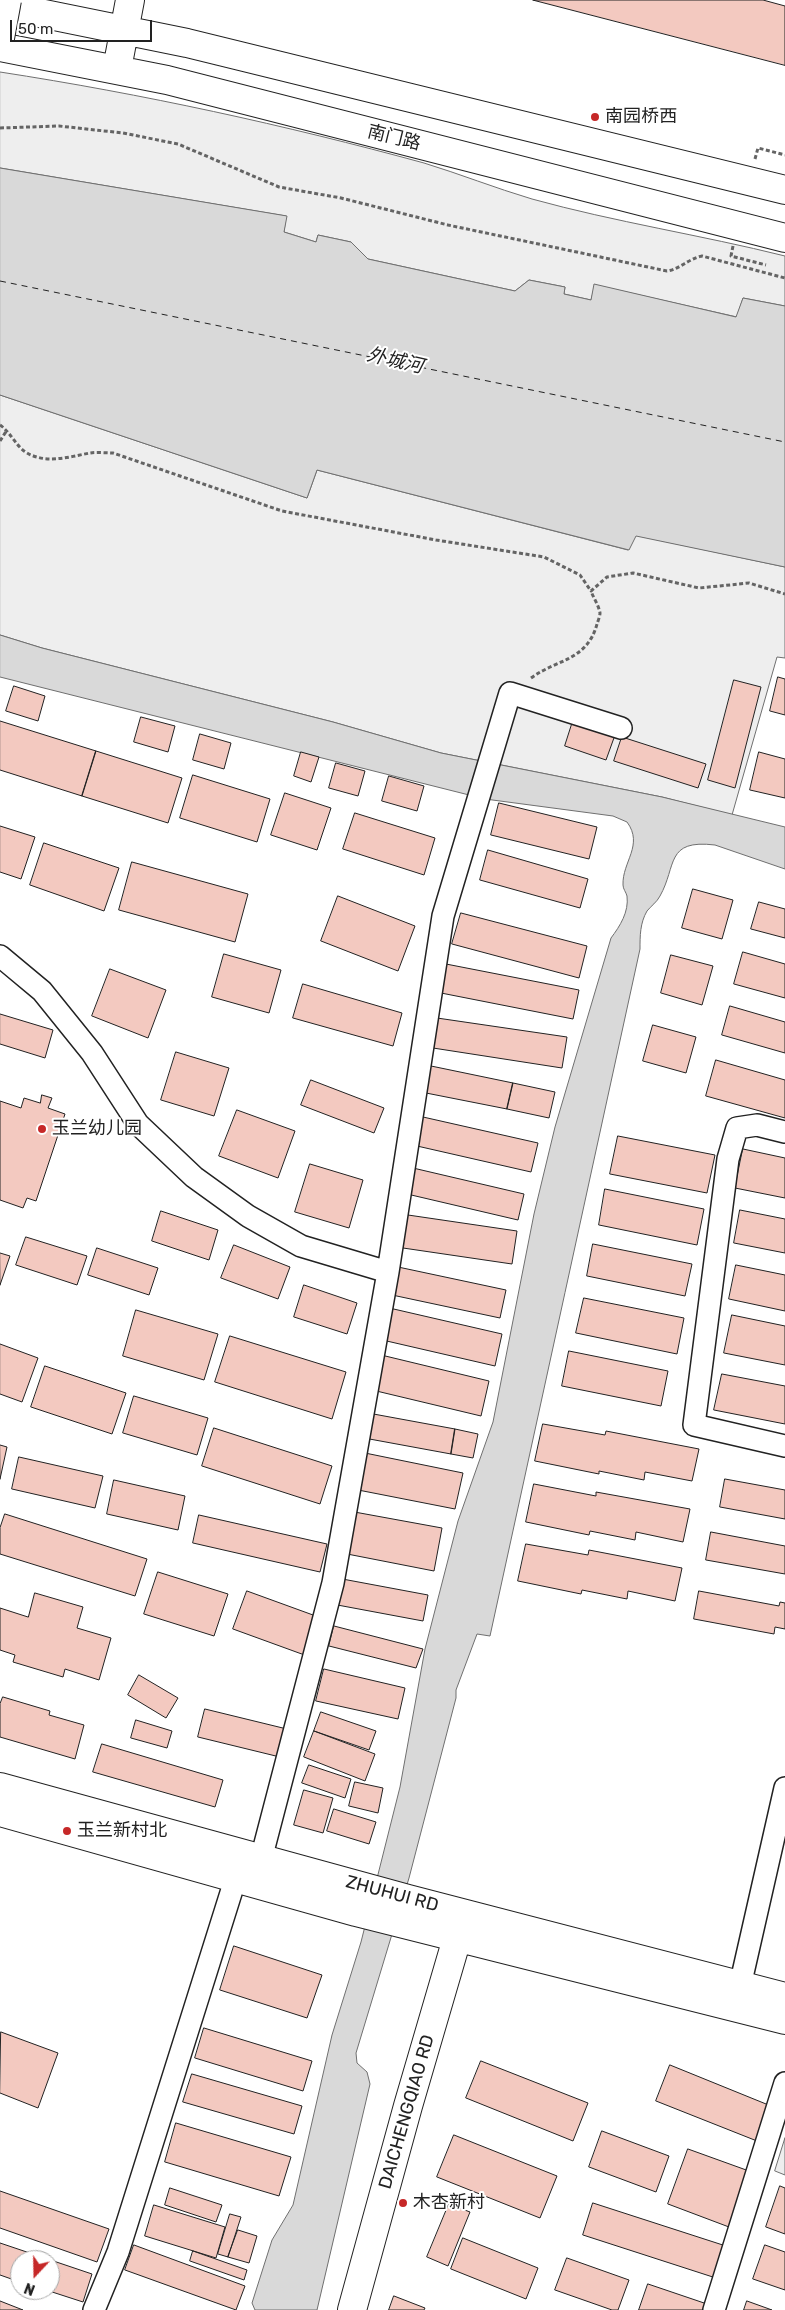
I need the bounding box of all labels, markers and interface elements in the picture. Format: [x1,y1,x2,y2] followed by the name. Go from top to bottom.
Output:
[12,10,155,42] scale bar
[18,20,53,38] text: 50 m
[605,106,677,128] place label: 南园桥西
[589,111,601,123] marker: 南园桥西
[365,121,423,155] street label: 南门路
[365,343,425,379] water label: 外城河
[52,1118,142,1140] place label: 玉兰幼儿园
[36,1123,48,1135] marker: 玉兰幼儿园
[77,1820,167,1842] place label: 玉兰新村北
[61,1825,73,1837] marker: 玉兰新村北
[343,1871,441,1917] street label: ZHUHUI RD
[375,2032,439,2192] street label: DAICHENGQIAO RD
[413,2192,485,2214] place label: 木杏新村
[397,2197,409,2209] marker: 木杏新村
[10,2250,60,2300] north arrow
[22,2279,38,2298] text: N

